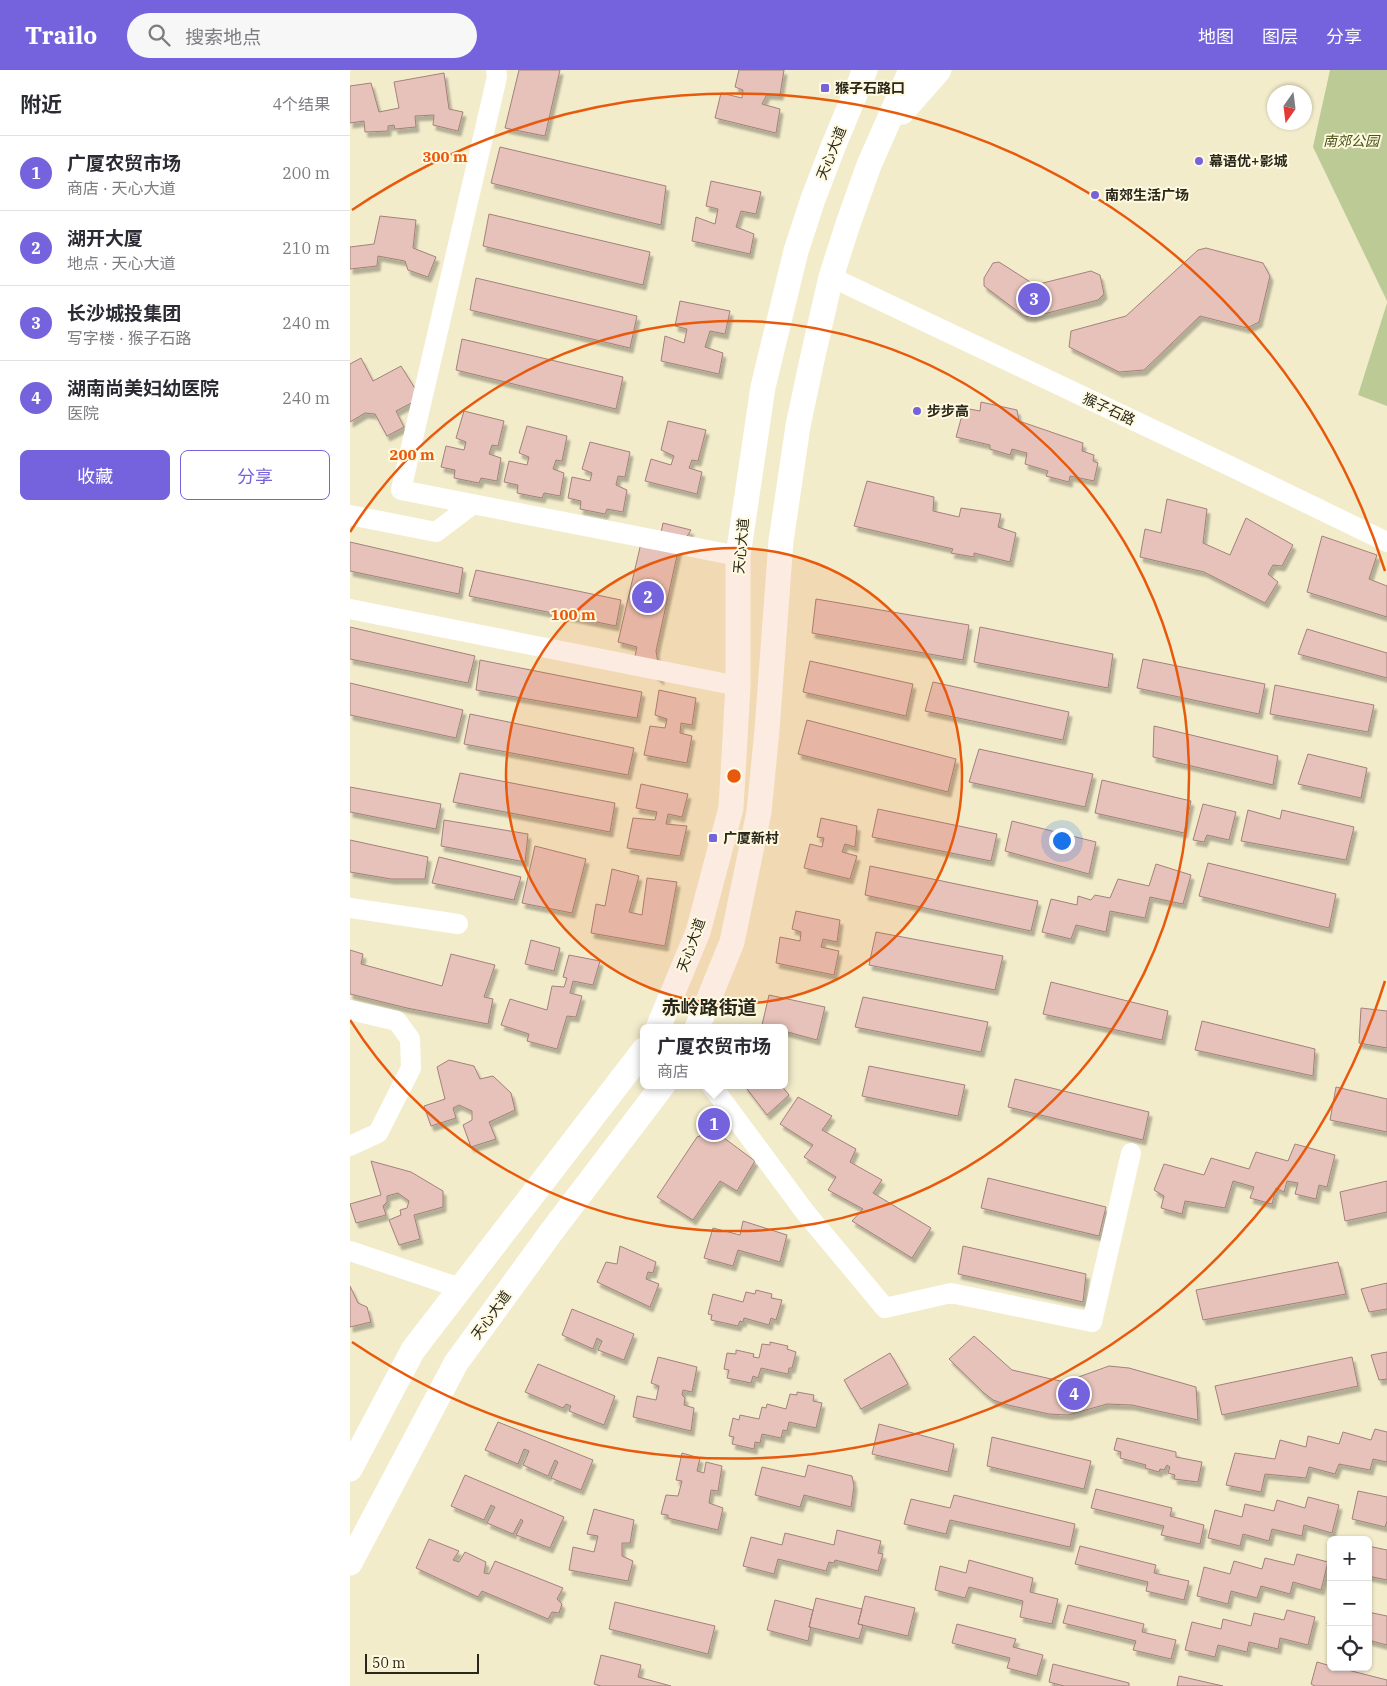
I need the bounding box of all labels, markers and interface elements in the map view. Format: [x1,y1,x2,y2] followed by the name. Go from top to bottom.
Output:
[127,13,477,58] search box
[25,19,97,51] text: Trailo
[145,21,173,49] icon: search
[185,25,261,49] text: 搜索地点
[1198,25,1234,48] text: 地图
[1262,25,1298,48] text: 图层
[1326,25,1362,48] text: 分享
[835,79,905,97] place label: 猴子石路口
[819,82,831,94] marker: 猴子石路口
[1267,85,1312,130] north arrow
[20,90,62,118] text: 附近
[272,94,330,114] text: 4个结果
[812,124,850,182] street label: 天心大道
[1323,132,1381,150] park label: 南郊公园
[422,147,468,166] text: 300 m
[67,151,181,175] text: 广厦农贸市场
[1209,152,1287,170] place label: 幕语优+影城
[1193,155,1205,167] marker: 幕语优+影城
[31,163,41,183] text: 1
[282,163,330,183] text: 200 m
[67,178,176,198] text: 商店 · 天心大道
[1105,186,1189,204] place label: 南郊生活广场
[1089,189,1101,201] marker: 南郊生活广场
[67,226,143,250] text: 湖开大厦
[31,238,41,258] text: 2
[282,238,330,258] text: 210 m
[67,253,176,273] text: 地点 · 天心大道
[1018,280,1050,318] pin: 3
[67,301,181,325] text: 长沙城投集团
[31,313,41,333] text: 3
[282,313,330,333] text: 240 m
[67,328,192,348] text: 写字楼 · 猴子石路
[67,376,219,400] text: 湖南尚美妇幼医院
[31,388,41,408] text: 4
[282,388,330,408] text: 240 m
[1080,389,1138,429] street label: 猴子石路
[927,402,969,420] place label: 步步高
[67,403,99,423] text: 医院
[911,405,923,417] marker: 步步高
[389,445,435,464] text: 200 m
[20,450,170,500] button: 收藏
[180,450,330,500] button: 分享
[730,517,752,575] street label: 天心大道
[632,578,664,616] pin: 2
[550,605,596,624] text: 100 m
[725,767,743,785] centre of rings
[1049,828,1075,854] your location
[723,829,779,847] place label: 广厦新村
[707,832,719,844] marker: 广厦新村
[673,916,709,974] street label: 天心大道
[661,995,757,1019] district label: 赤岭路街道
[640,1024,788,1089] popup
[657,1034,771,1058] text: 广厦农贸市场
[657,1061,689,1081] text: 商店
[698,1105,730,1143] pin: 1
[467,1287,515,1343] street label: 天心大道
[1058,1375,1090,1413] pin: 4
[1327,1536,1372,1671] map controls
[1327,1536,1372,1581] button: +
[1327,1581,1372,1626] button: −
[1327,1626,1372,1671] button: locate
[365,1651,479,1674] scale bar
[372,1654,405,1672] text: 50 m

